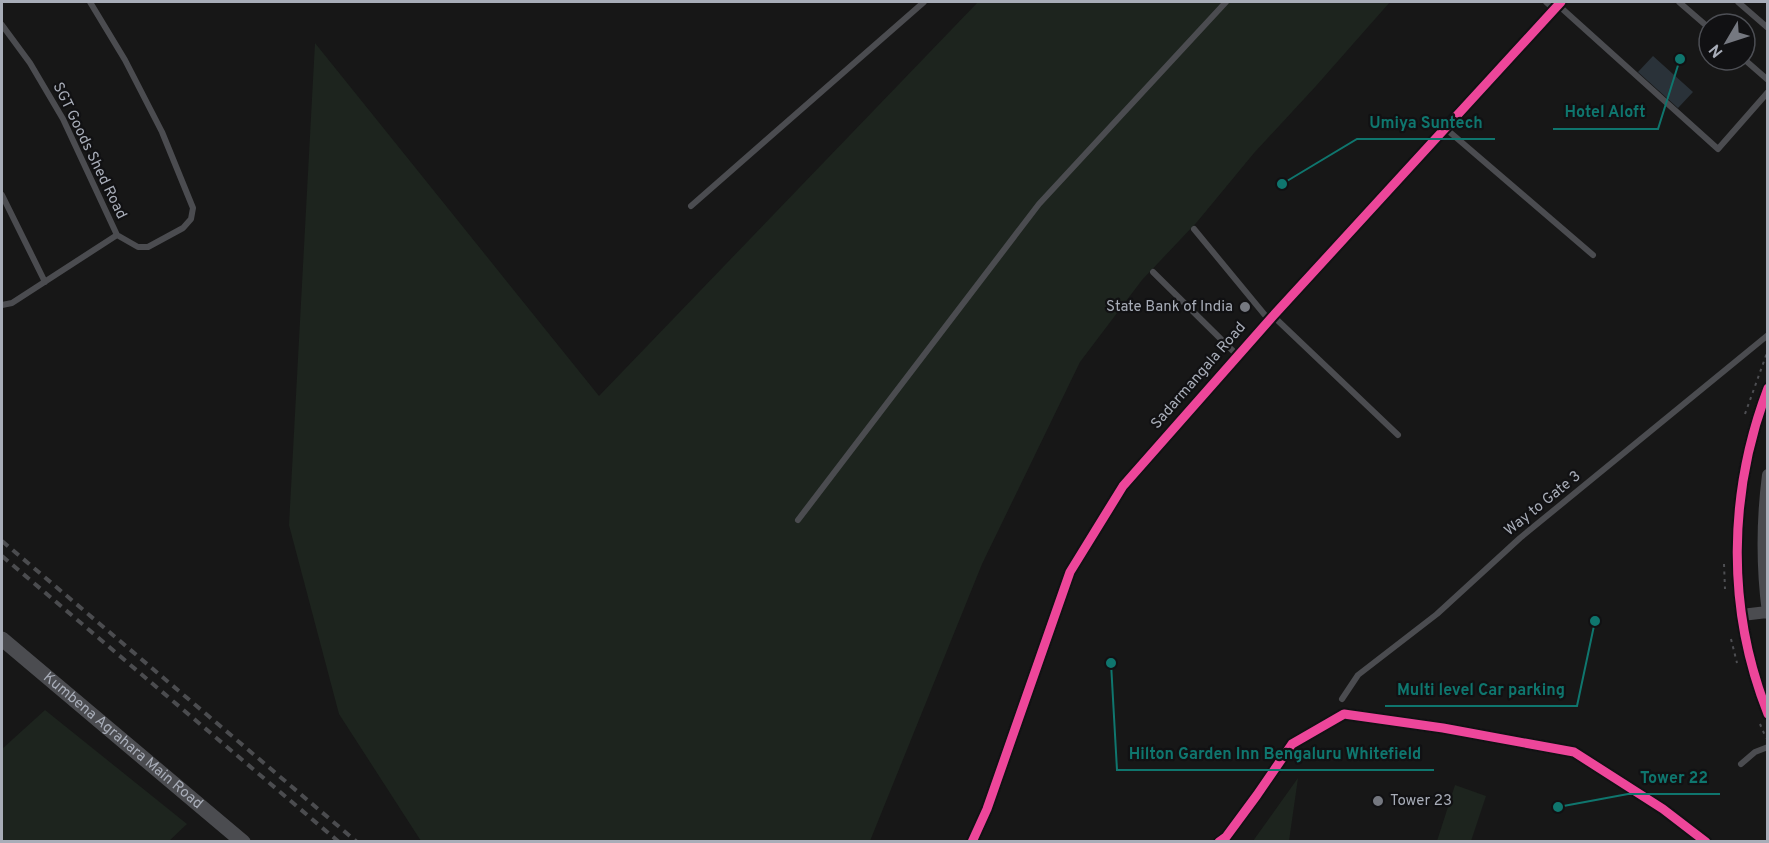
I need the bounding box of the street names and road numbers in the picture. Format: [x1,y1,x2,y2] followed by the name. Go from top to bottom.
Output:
[48,79,130,223] street label: SGT Goods Shed Road
[1147,319,1251,433] street label: Sadarmangala Road
[1501,467,1585,541] street label: Way to Gate 3
[39,668,207,813] street label: Kumbena Agrahara Main Road

